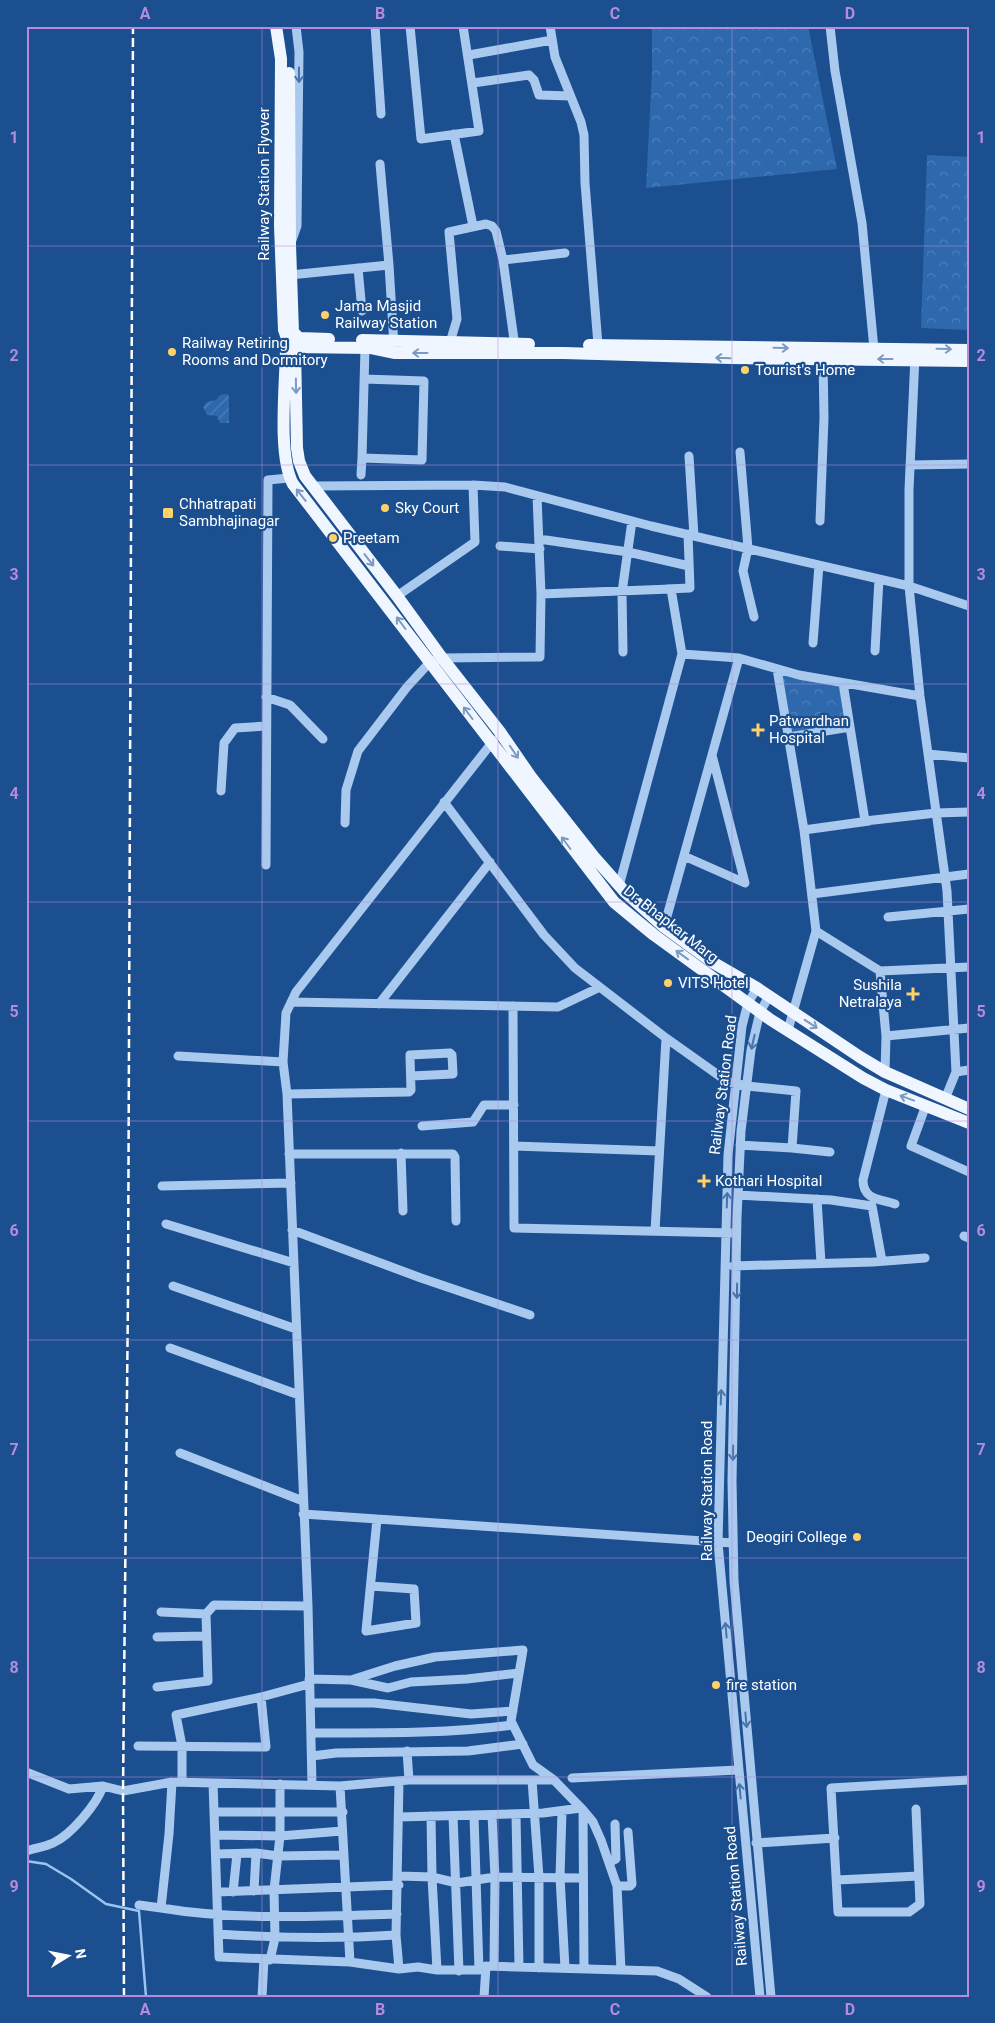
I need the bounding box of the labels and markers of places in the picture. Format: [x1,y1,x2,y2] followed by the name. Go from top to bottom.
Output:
[335,297,437,332] place label: Jama Masjid Railway Station
[319,309,331,321] marker: Jama Masjid Railway Station
[182,334,328,369] place label: Railway Retiring Rooms and Dormitory
[166,346,178,358] marker: Railway Retiring Rooms and Dormitory
[755,361,855,379] place label: Tourist's Home
[739,364,751,376] marker: Tourist's Home
[179,495,279,530] place label: Chhatrapati Sambhajinagar
[395,499,459,517] place label: Sky Court
[379,502,391,514] marker: Sky Court
[161,506,175,520] marker: Chhatrapati Sambhajinagar
[343,529,400,547] place label: Preetam
[327,532,339,544] marker: Preetam
[769,712,849,747] place label: Patwardhan Hospital
[751,723,765,737] marker: Patwardhan Hospital
[678,974,749,992] place label: VITS Hotel
[839,976,902,1011] place label: Sushila Netralaya
[662,977,674,989] marker: VITS Hotel
[906,987,920,1001] marker: Sushila Netralaya
[715,1172,822,1190] place label: Kothari Hospital
[697,1174,711,1188] marker: Kothari Hospital
[746,1528,847,1546] place label: Deogiri College
[851,1531,863,1543] marker: Deogiri College
[726,1676,797,1694] place label: fire station
[710,1679,722,1691] marker: fire station

